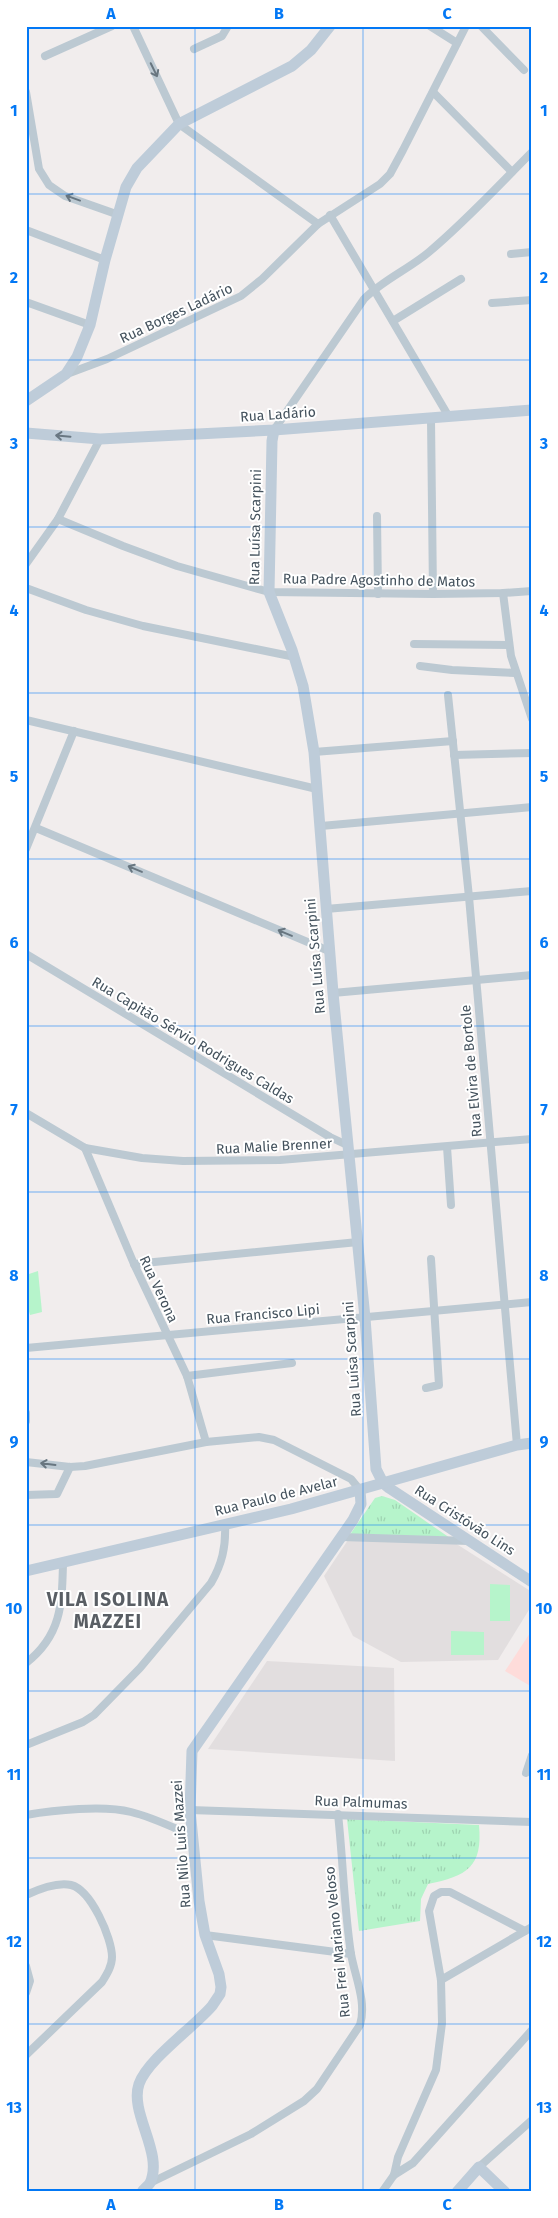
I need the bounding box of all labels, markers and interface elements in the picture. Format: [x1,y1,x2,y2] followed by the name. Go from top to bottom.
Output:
[105,4,116,23] text: A
[274,4,284,23] text: B
[442,4,452,23] text: C
[150,62,159,77] one-way arrow
[10,101,18,120] text: 1
[540,101,548,120] text: 1
[66,193,81,202] one-way arrow
[10,268,18,287] text: 2
[540,268,548,287] text: 2
[117,280,235,347] street label: Rua Borges Ladário
[240,403,316,426] street label: Rua Ladário
[55,432,71,441] one-way arrow
[9,434,18,453] text: 3
[539,434,548,453] text: 3
[246,469,265,585] street label: Rua Luísa Scarpini
[283,570,476,591] street label: Rua Padre Agostinho de Matos
[9,601,19,620] text: 4
[539,601,549,620] text: 4
[10,767,19,786] text: 5
[540,767,549,786] text: 5
[128,864,143,874] one-way arrow
[302,897,329,1015] street label: Rua Luísa Scarpini
[277,927,292,936] one-way arrow
[9,933,19,952] text: 6
[539,933,549,952] text: 6
[89,973,297,1108] street label: Rua Capitão Sérvio Rodrigues Caldas
[457,1004,486,1138] street label: Rua Elvira de Bortole
[10,1100,18,1119] text: 7
[540,1100,548,1119] text: 7
[216,1135,333,1158] street label: Rua Malie Brenner
[136,1253,181,1325] street label: Rua Verona
[9,1266,19,1285] text: 8
[539,1266,549,1285] text: 8
[340,1300,365,1417] street label: Rua Luísa Scarpini
[206,1301,320,1328] street label: Rua Francisco Lipi
[10,1432,19,1451] text: 9
[540,1432,549,1451] text: 9
[41,1459,57,1469] one-way arrow
[213,1473,340,1520] street label: Rua Paulo de Avelar
[411,1482,518,1559] street label: Rua Cristóvão Lins
[46,1588,169,1633] district label: VILA ISOLINA MAZZEI
[6,1599,22,1618] text: 10
[536,1599,552,1618] text: 10
[7,1765,21,1784] text: 11
[537,1765,551,1784] text: 11
[169,1779,194,1909] street label: Rua Nilo Luis Mazzei
[314,1792,408,1813] street label: Rua Palmumas
[321,1865,354,2018] street label: Rua Frei Mariano Veloso
[6,1932,22,1951] text: 12
[536,1932,552,1951] text: 12
[6,2098,22,2117] text: 13
[536,2098,552,2117] text: 13
[105,2195,116,2214] text: A
[274,2195,284,2214] text: B
[442,2195,452,2214] text: C

